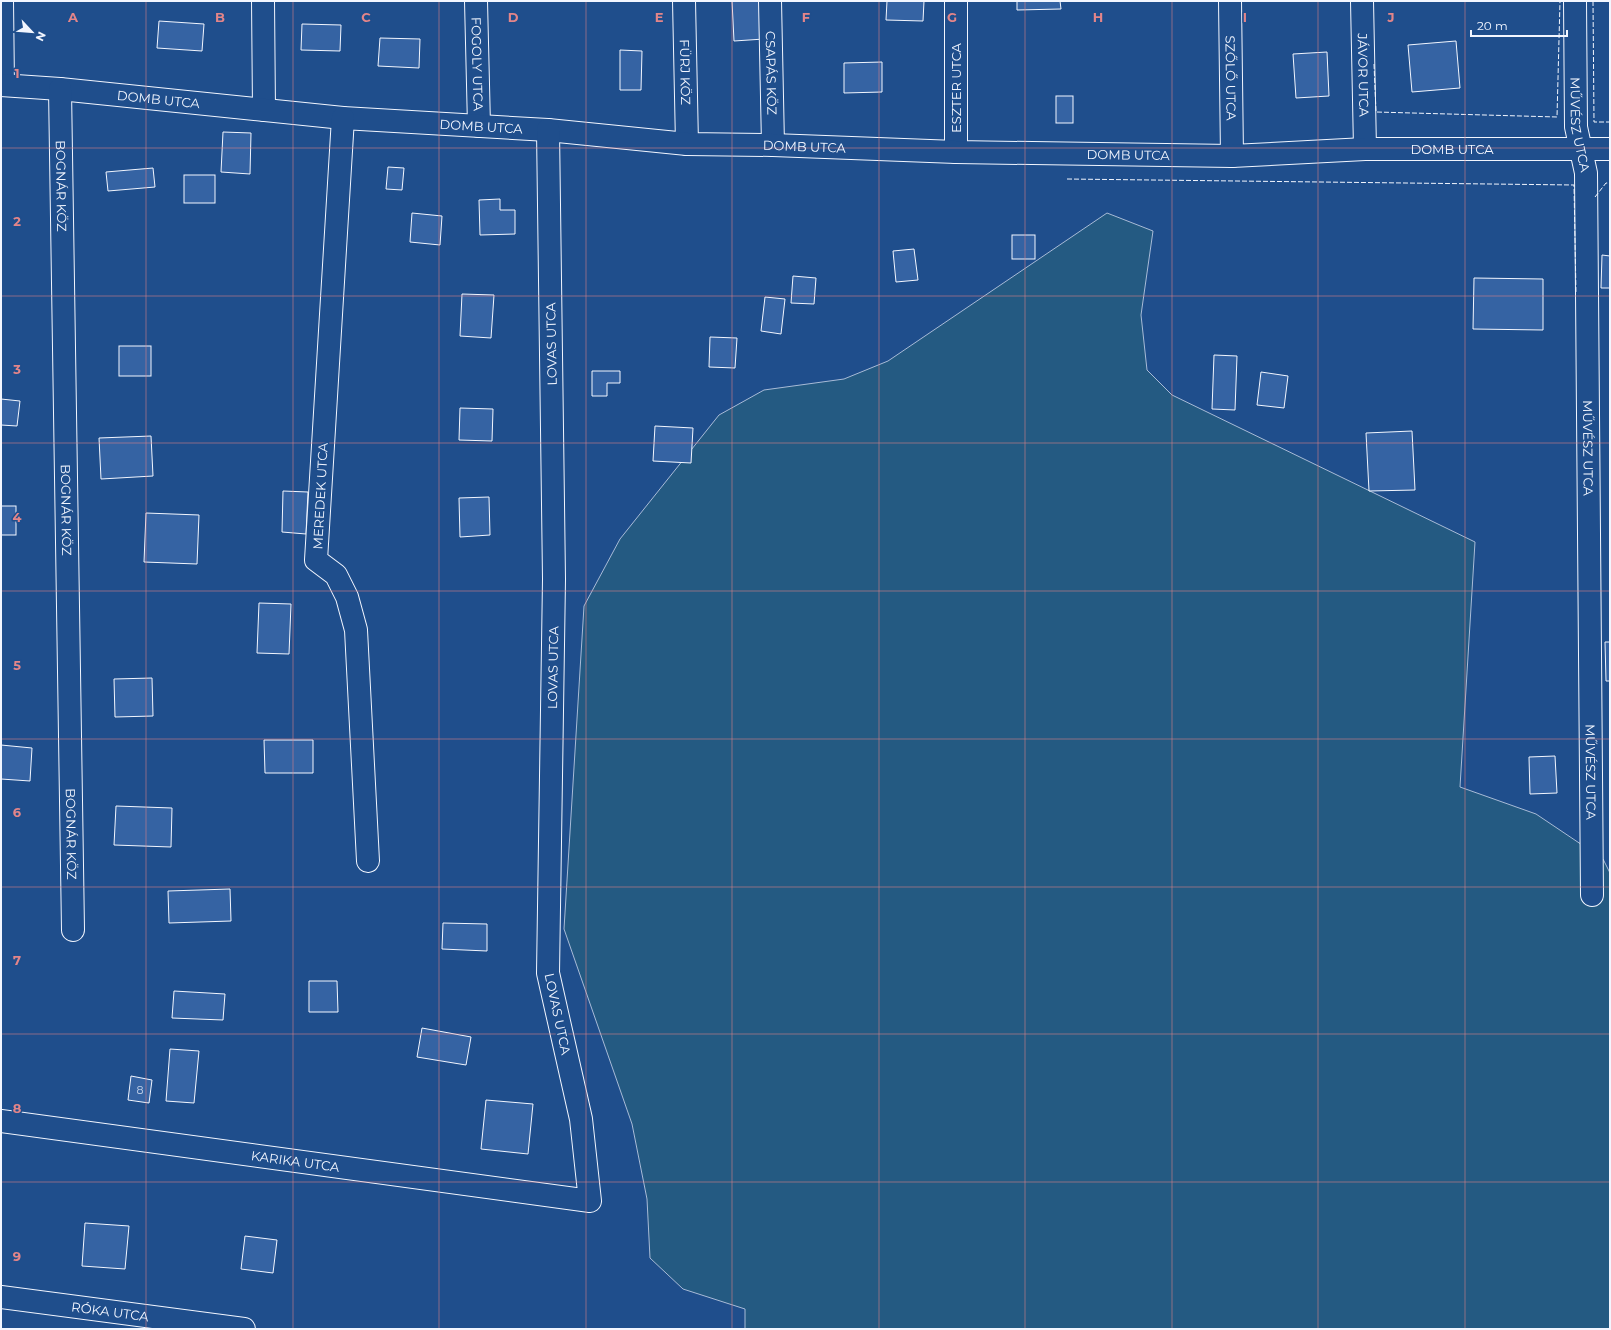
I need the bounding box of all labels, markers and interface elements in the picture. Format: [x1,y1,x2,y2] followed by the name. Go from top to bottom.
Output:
[67,9,79,25] text: A
[215,9,225,25] text: B
[361,9,371,25] text: C
[508,9,519,25] text: D
[655,9,664,25] text: E
[802,9,810,25] text: F
[947,9,957,25] text: G
[1093,9,1103,25] text: H
[1243,9,1247,25] text: I
[1386,9,1395,25] text: J
[12,12,52,52] north arrow
[1471,12,1567,38] scale bar
[468,17,487,112] street label: FOGOLY UTCA
[1477,18,1508,33] text: 20 m
[33,29,49,43] text: N
[763,31,780,116] street label: CSAPÁS KÖZ
[1355,32,1372,118] street label: JÁVOR UTCA
[1222,35,1240,121] street label: SZŐLŐ UTCA
[677,39,694,106] street label: FÜRJ KÖZ
[948,42,964,133] street label: ESZTER UTCA
[14,65,20,81] text: 1
[1568,77,1594,174] street label: MŰVÉSZ UTCA
[116,87,201,111] street label: DOMB UTCA
[439,116,524,137] street label: DOMB UTCA
[763,137,847,156] street label: DOMB UTCA
[53,140,70,232] street label: BOGNÁR KÖZ
[1410,141,1494,157] street label: DOMB UTCA
[1087,146,1171,163] street label: DOMB UTCA
[13,213,21,229] text: 2
[542,302,560,386] street label: LOVAS UTCA
[12,361,21,377] text: 3
[1580,400,1597,497] street label: MŰVÉSZ UTCA
[309,441,331,550] street label: MEREDEK UTCA
[58,464,75,556] street label: BOGNÁR KÖZ
[13,509,22,525] text: 4
[544,625,561,709] street label: LOVAS UTCA
[13,657,21,673] text: 5
[1583,724,1599,821] street label: MŰVÉSZ UTCA
[63,788,80,880] street label: BOGNÁR KÖZ
[13,804,22,820] text: 6
[13,952,21,968] text: 7
[542,972,575,1057] street label: LOVAS UTCA
[136,1083,144,1097] house number: 8
[13,1100,22,1116] text: 8
[250,1147,341,1175] street label: KARIKA UTCA
[13,1248,21,1264] text: 9
[70,1298,150,1324] street label: RÓKA UTCA

